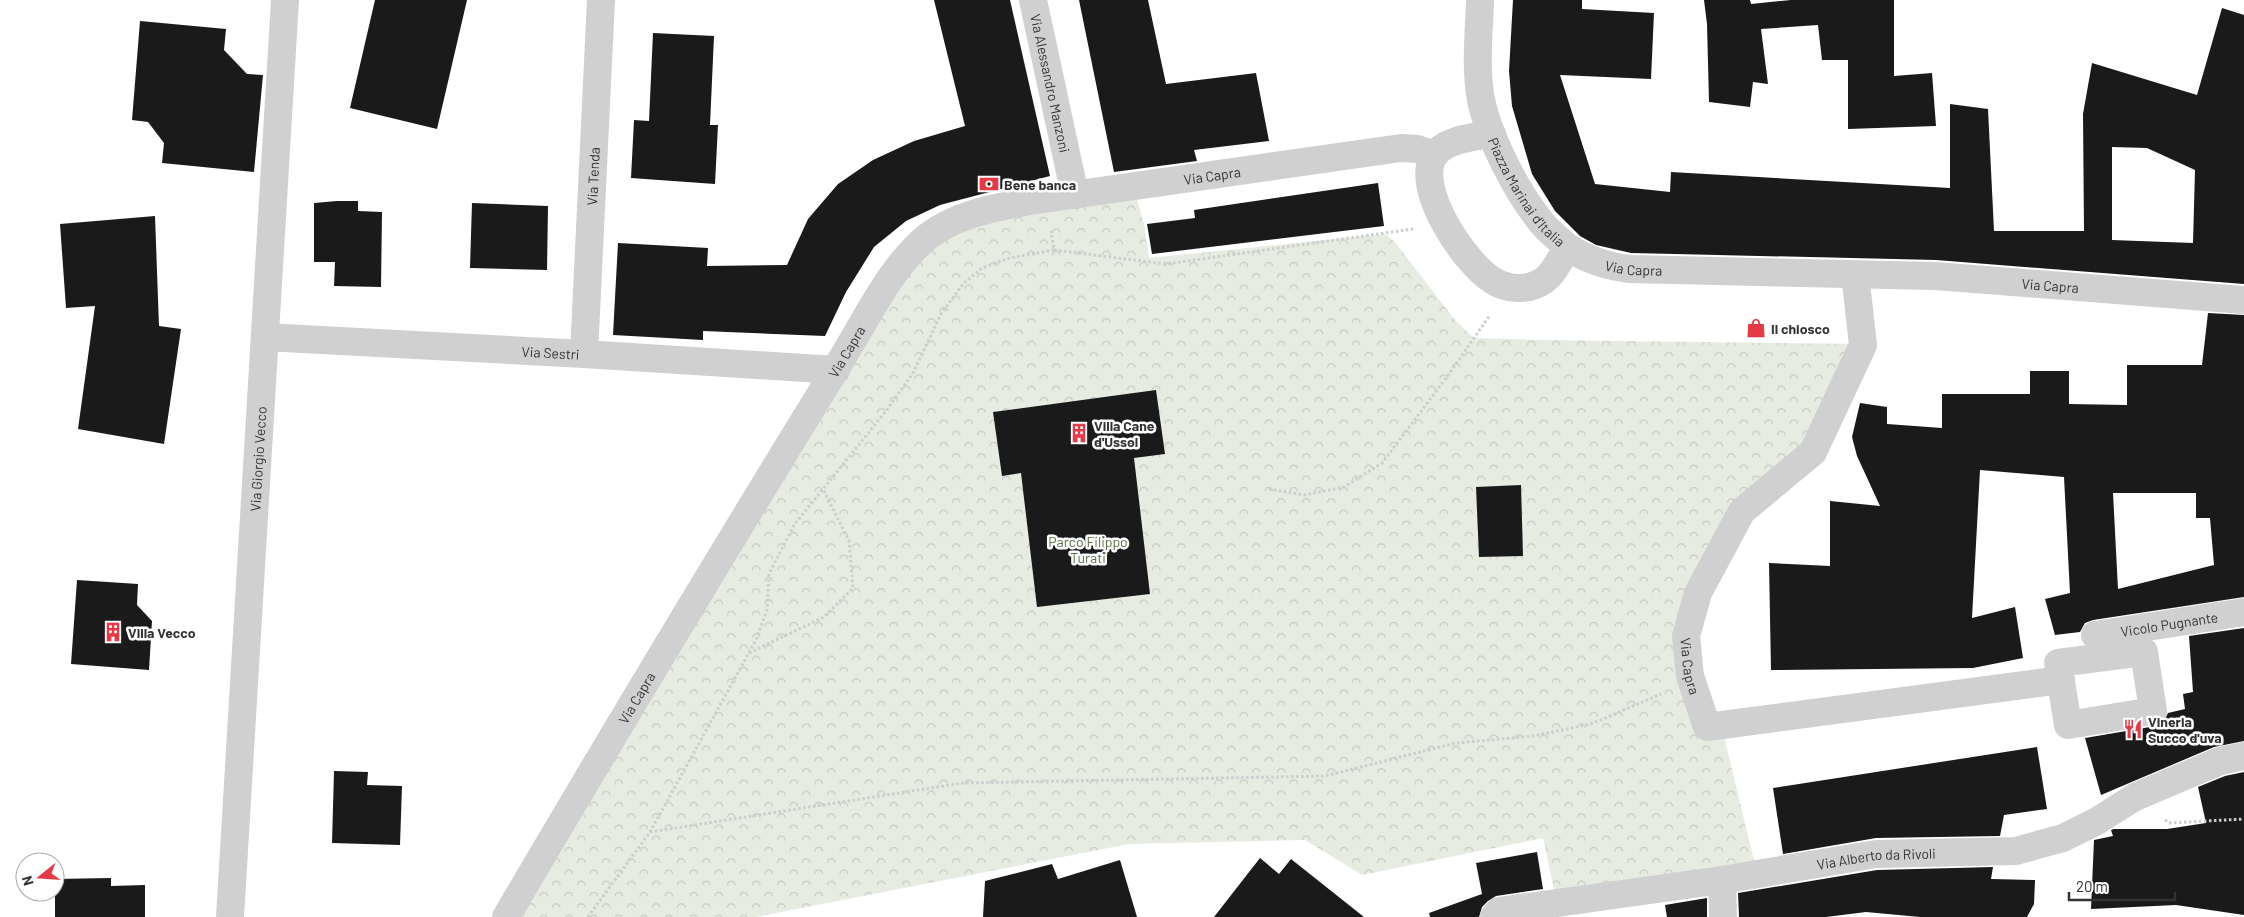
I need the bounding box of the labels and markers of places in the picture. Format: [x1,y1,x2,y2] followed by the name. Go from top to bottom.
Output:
[978,173,1000,195] bank icon: Bene banca
[1004,176,1076,193] place label: Bene banca
[1745,317,1767,339] shop icon: Il chiosco
[1771,320,1830,337] place label: Il chiosco
[1094,417,1155,450] place label: Villa Cane d'Ussol
[1068,422,1090,444] building icon: Villa Cane d'Ussol
[102,621,124,643] building icon: Villa Vecco
[128,624,196,641] place label: Villa Vecco
[2148,713,2222,746] place label: Vineria Succo d'uva
[2122,718,2144,740] restaurant icon: Vineria Succo d'uva

